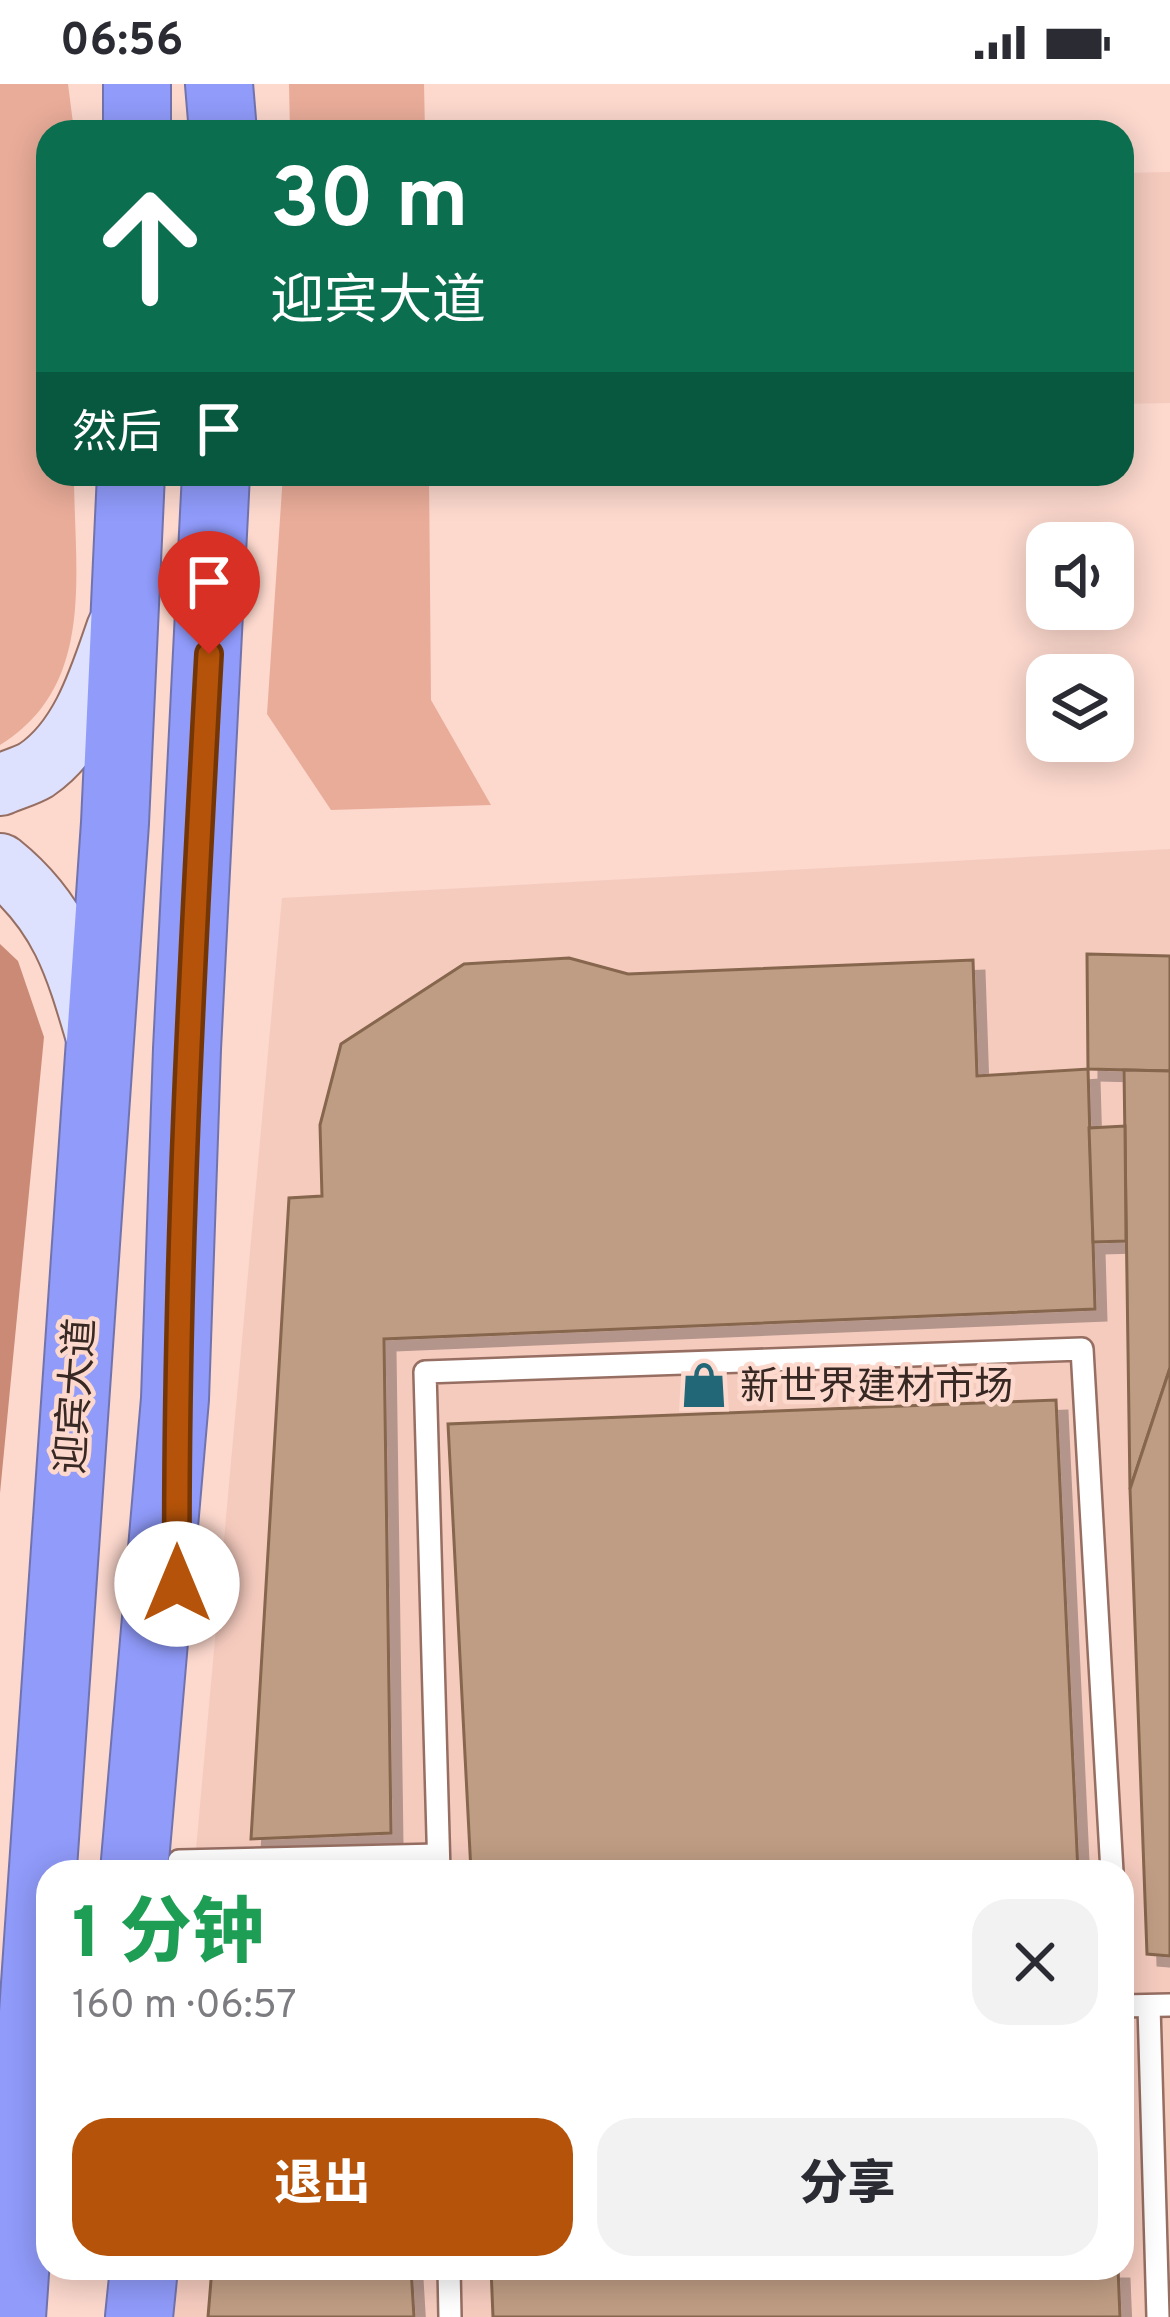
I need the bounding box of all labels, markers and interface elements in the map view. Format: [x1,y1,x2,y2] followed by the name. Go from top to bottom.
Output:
[60,14,183,71] text: 06:56
[270,151,469,257] text: 30 m
[72,168,228,324] icon: ahead
[270,270,486,339] text: 迎宾大道
[186,396,252,462] icon: arrive
[72,407,162,464] text: 然后
[1026,522,1134,762] map controls
[1026,522,1134,630] button: sound
[158,531,260,654] pin
[176,549,242,615] icon: arrive
[1026,654,1134,762] button: layers
[49,1317,108,1476] street label: 迎宾大道
[679,1360,729,1410] shop icon: 新世界建材市场
[740,1365,1013,1414] place label: 新世界建材市场
[114,1521,240,1647] position arrow
[72,1892,264,1984] text: 1 分钟
[972,1899,1098,2025] button: close
[72,1983,297,2032] text: 160 m · 06:57
[72,2118,573,2256] button: 退出
[597,2118,1098,2256] button: 分享

